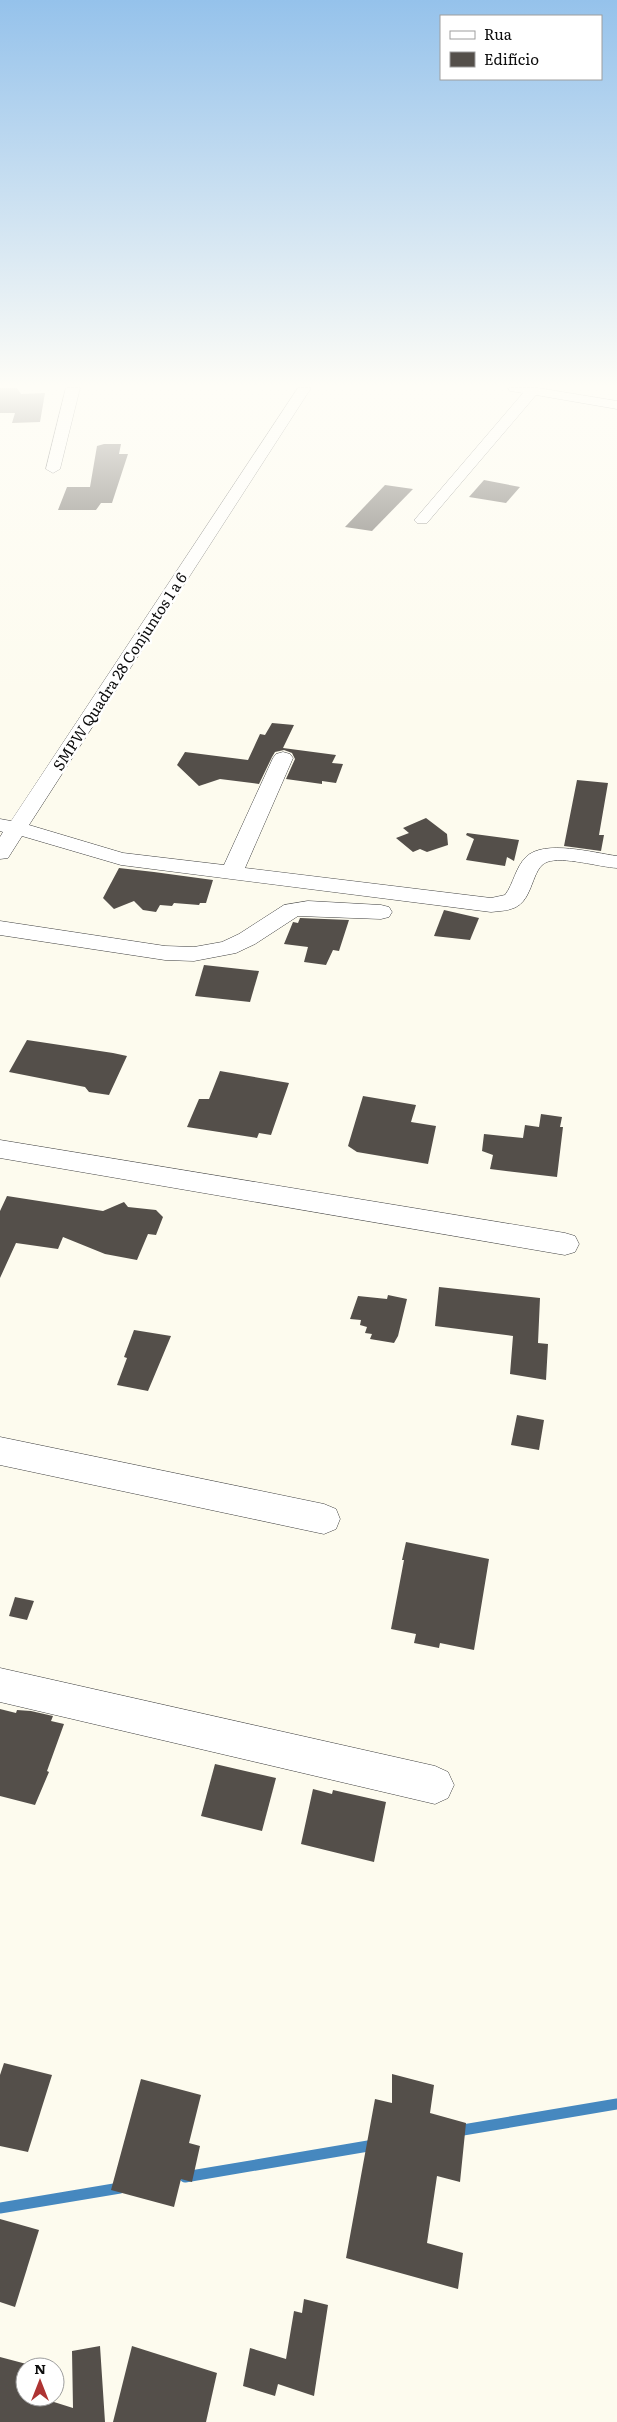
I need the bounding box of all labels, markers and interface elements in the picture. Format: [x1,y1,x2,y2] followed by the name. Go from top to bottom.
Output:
[440,15,602,80] legend
[484,22,513,45] text: Rua
[484,47,539,70] text: Edifício
[46,567,192,775] street label: SMPW Quadra 28 Conjuntos 1 a 6
[15,2357,65,2407] north arrow
[34,2358,46,2378] text: N

